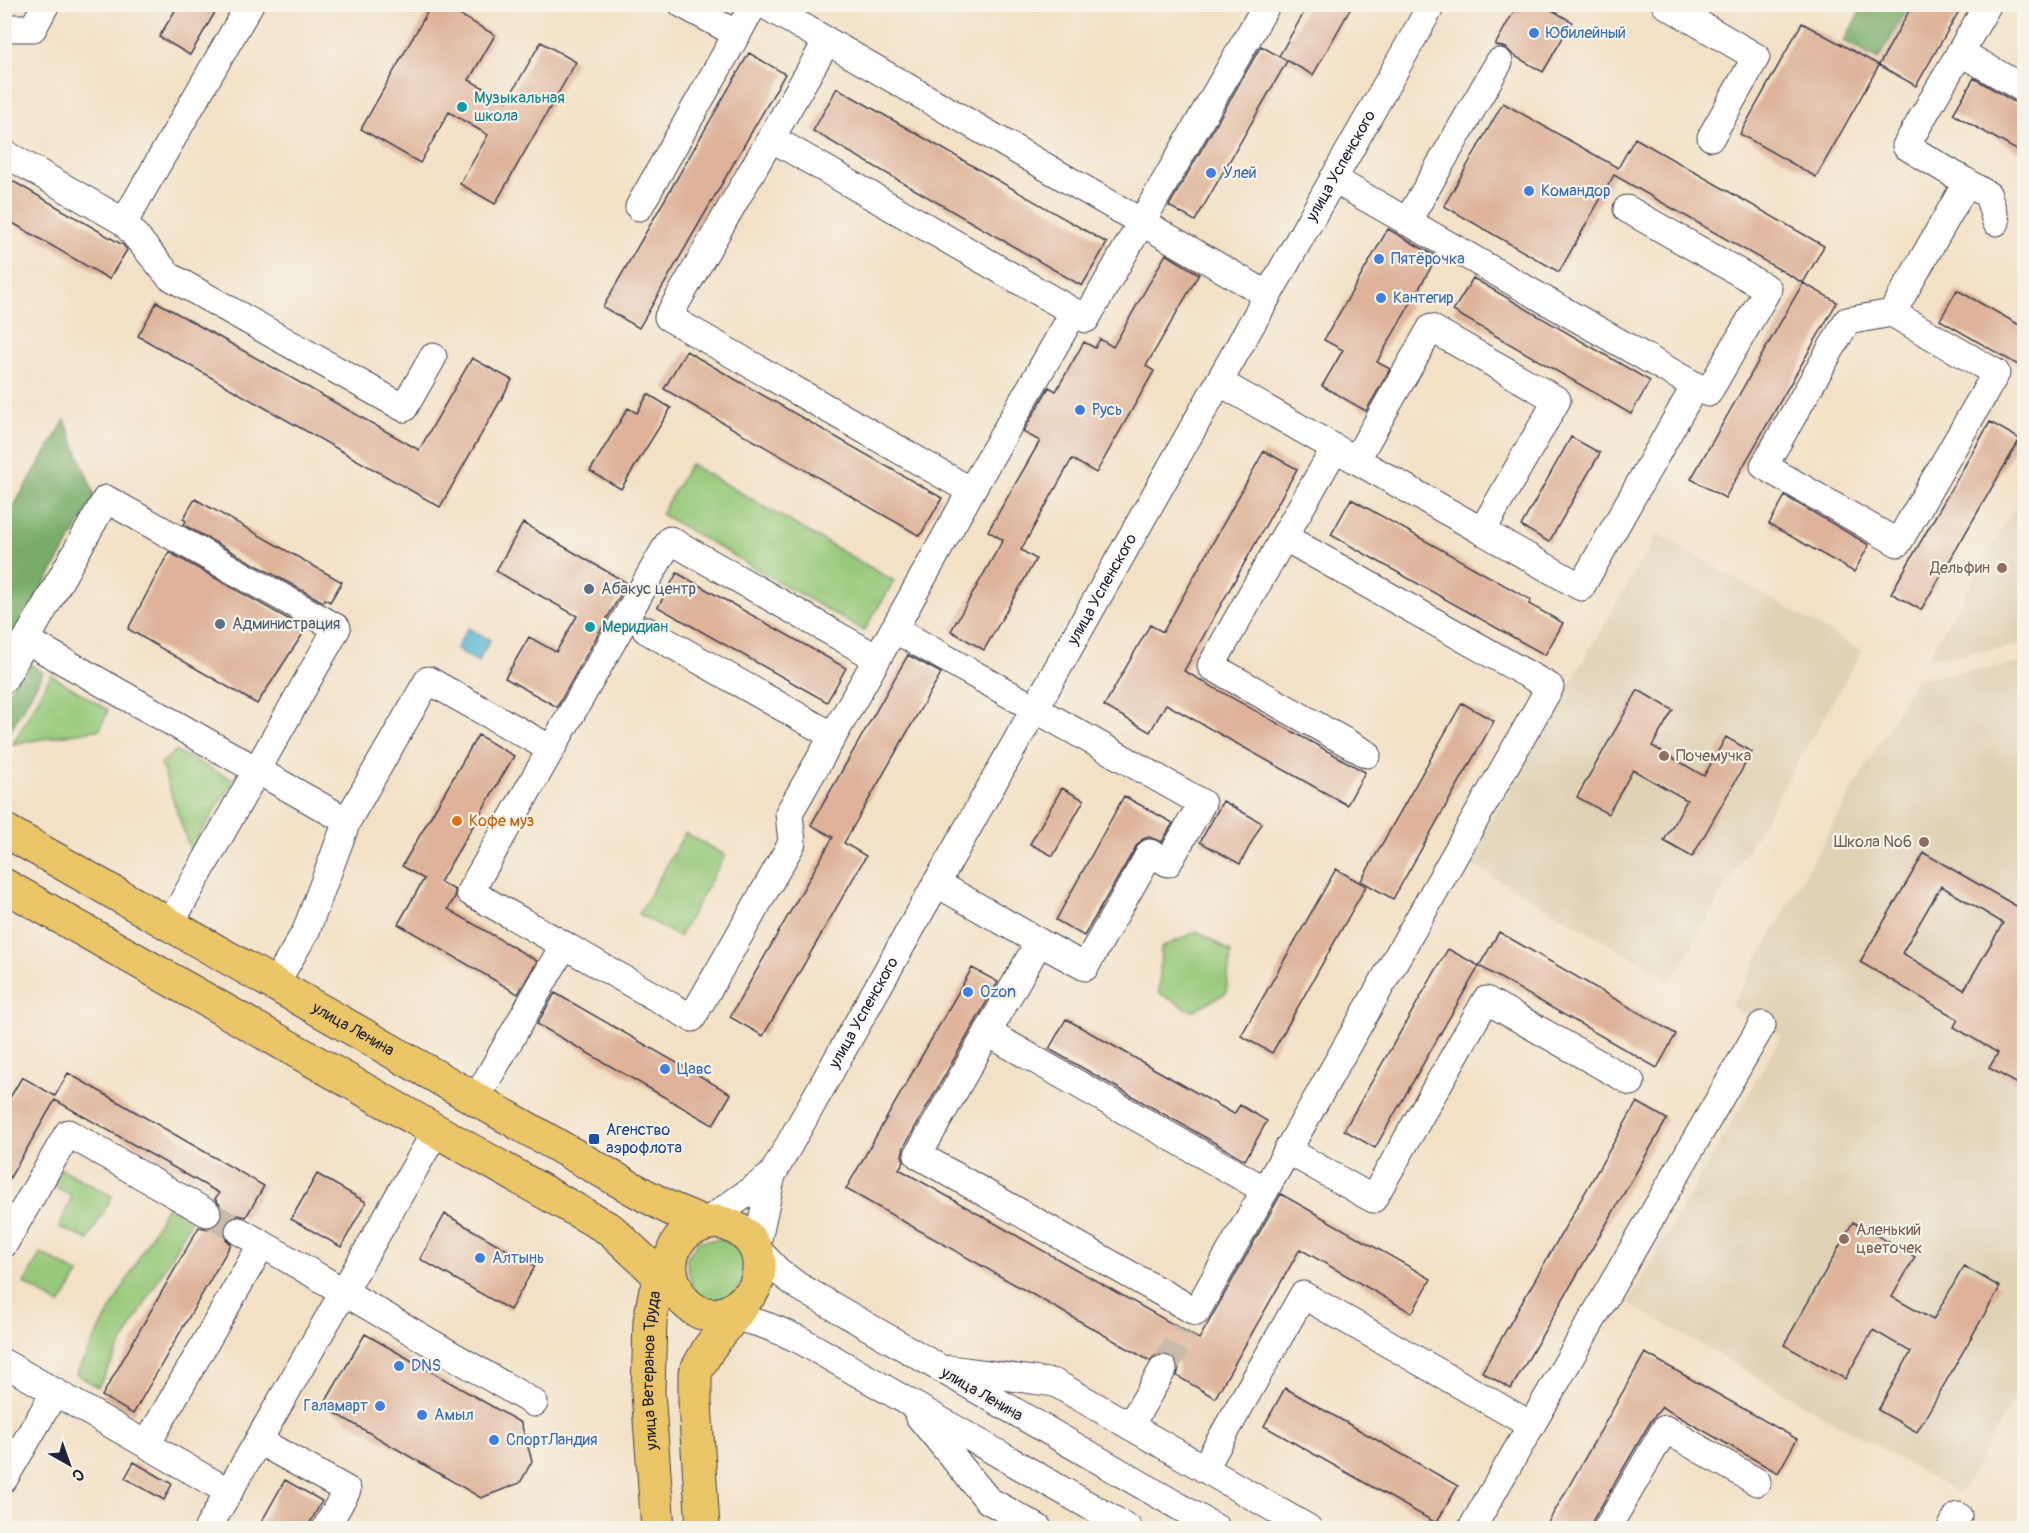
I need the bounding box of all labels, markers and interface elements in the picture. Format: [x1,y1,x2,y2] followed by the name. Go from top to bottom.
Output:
[1546,23,1626,43] place label: Юбилейный
[1527,26,1541,40] marker: Юбилейный
[474,88,565,126] place label: Музыкальная школа
[455,100,469,114] marker: Музыкальная школа
[1301,106,1380,226] street label: улица Успенского
[1223,163,1257,183] place label: Улей
[1204,166,1218,180] marker: Улей
[1541,181,1611,201] place label: Командор
[1522,184,1536,198] marker: Командор
[1391,249,1465,269] place label: Пятёрочка
[1372,252,1386,266] marker: Пятёрочка
[1393,288,1454,308] place label: Кантегир
[1374,291,1388,305] marker: Кантегир
[1092,400,1122,420] place label: Русь
[1073,403,1087,417] marker: Русь
[1062,530,1142,649] street label: улица Успенского
[1929,558,1990,578] place label: Дельфин
[1995,561,2009,575] marker: Дельфин
[601,579,696,599] place label: Абакус центр
[582,582,596,596] marker: Абакус центр
[232,614,340,634] place label: Администрация
[213,617,227,631] marker: Администрация
[602,617,668,637] place label: Меридиан
[583,620,597,634] marker: Меридиан
[1676,746,1751,766] place label: Почемучка
[1657,749,1671,763] marker: Почемучка
[469,811,535,831] place label: Кофе муз
[450,814,464,828] marker: Кофе муз
[1834,832,1912,852] place label: Школа №6
[1917,835,1931,849] marker: Школа №6
[824,953,903,1072] street label: улица Успенского
[980,982,1016,1002] place label: Ozon
[961,985,975,999] marker: Ozon
[308,997,398,1060] street label: улица Ленина
[677,1059,712,1079] place label: Цавс
[658,1062,672,1076] marker: Цавс
[606,1120,682,1158] place label: Агенство аэрофлота
[587,1132,601,1146] marker: Агенство аэрофлота
[1856,1220,1923,1258] place label: Аленький цветочек
[1837,1232,1851,1246] marker: Аленький цветочек
[492,1248,544,1268] place label: Алтынь
[473,1251,487,1265] marker: Алтынь
[638,1289,665,1452] street label: улица Ветеранов Труда
[411,1356,441,1376] place label: DNS
[392,1359,406,1373] marker: DNS
[937,1362,1027,1425] street label: улица Ленина
[303,1396,368,1416] place label: Галамарт
[373,1399,387,1413] marker: Галамарт
[434,1405,474,1425] place label: Амыл
[415,1408,429,1422] marker: Амыл
[506,1430,597,1450] place label: СпортЛандия
[487,1433,501,1447] marker: СпортЛандия
[39,1434,99,1494] north arrow
[68,1464,88,1486] text: С

